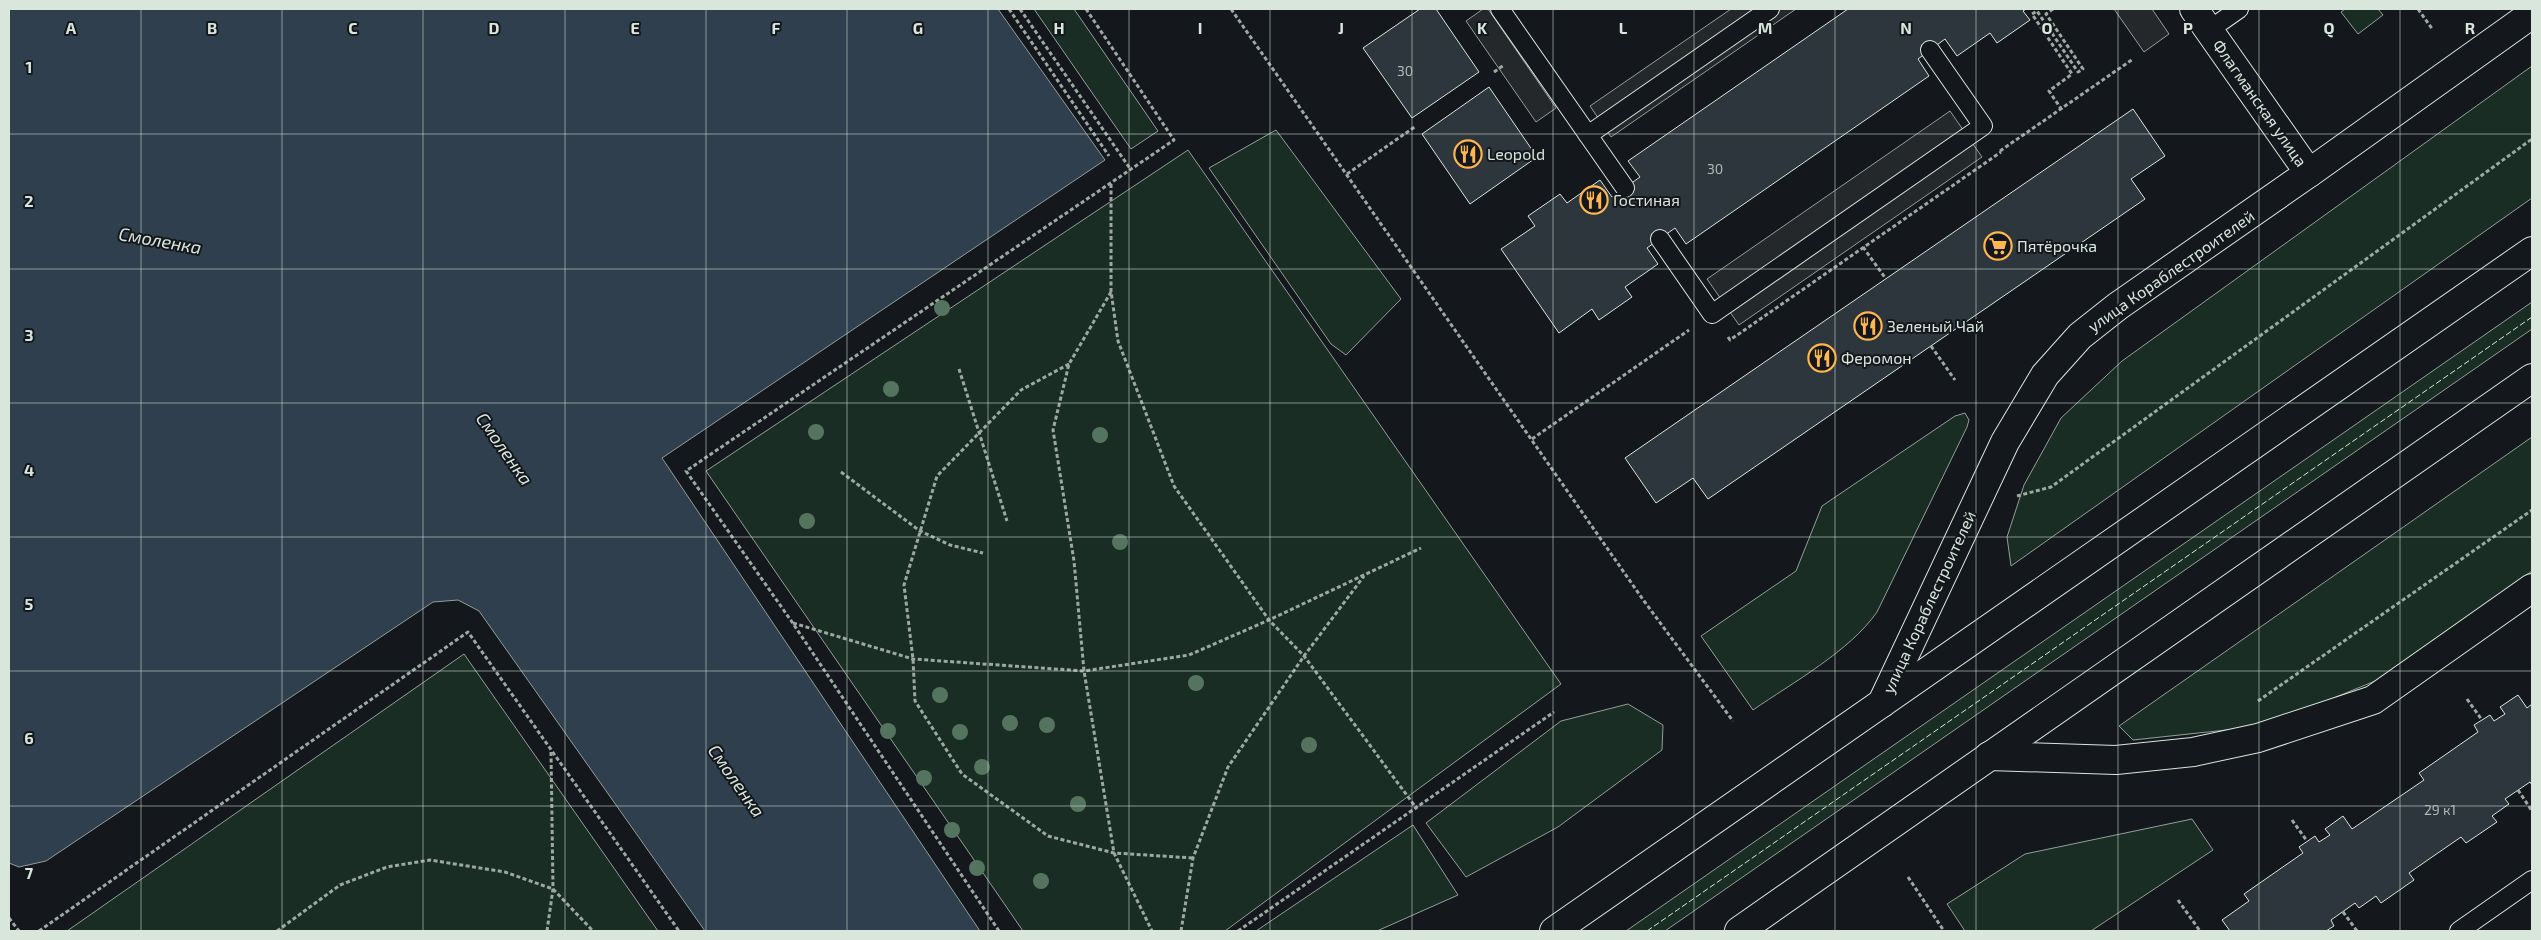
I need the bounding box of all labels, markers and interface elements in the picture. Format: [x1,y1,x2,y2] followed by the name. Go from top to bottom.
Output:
[66,18,77,37] text: A
[207,18,217,37] text: B
[348,18,358,37] text: C
[489,18,500,37] text: D
[630,18,640,37] text: E
[772,18,781,37] text: F
[913,18,923,37] text: G
[1053,18,1065,37] text: H
[1198,18,1202,37] text: I
[1338,18,1344,37] text: J
[1477,18,1488,37] text: K
[1619,18,1628,37] text: L
[1758,18,1772,37] text: M
[1900,18,1912,37] text: N
[2041,18,2053,37] text: O
[2183,18,2193,37] text: P
[2323,18,2335,38] text: Q
[2465,18,2475,37] text: R
[2209,36,2311,170] street label: Флагманская улица
[26,57,32,76] text: 1
[1397,62,1413,79] house number: 30
[1453,139,1483,169] restaurant icon: Leopold
[1487,144,1545,163] place label: Leopold
[1707,160,1723,177] house number: 30
[1579,185,1609,215] restaurant icon: Гостиная
[1613,190,1680,209] place label: Гостиная
[24,191,34,210] text: 2
[2084,206,2258,336] street label: улица Кораблестроителей
[117,222,203,258] water label: Смоленка
[1983,231,2013,261] supermarket icon: Пятёрочка
[2017,236,2097,255] place label: Пятёрочка
[1853,311,1883,341] restaurant icon: Зеленый Чай
[1887,316,1984,335] place label: Зеленый Чай
[24,325,34,344] text: 3
[1807,343,1837,373] restaurant icon: Феромон
[1841,348,1912,367] place label: Феромон
[472,408,538,489] water label: Смоленка
[24,460,34,479] text: 4
[1878,508,1980,696] street label: улица Кораблестроителей
[25,594,34,613] text: 5
[24,728,34,747] text: 6
[704,740,770,821] water label: Смоленка
[2424,801,2456,818] house number: 29 к1
[25,863,34,882] text: 7

